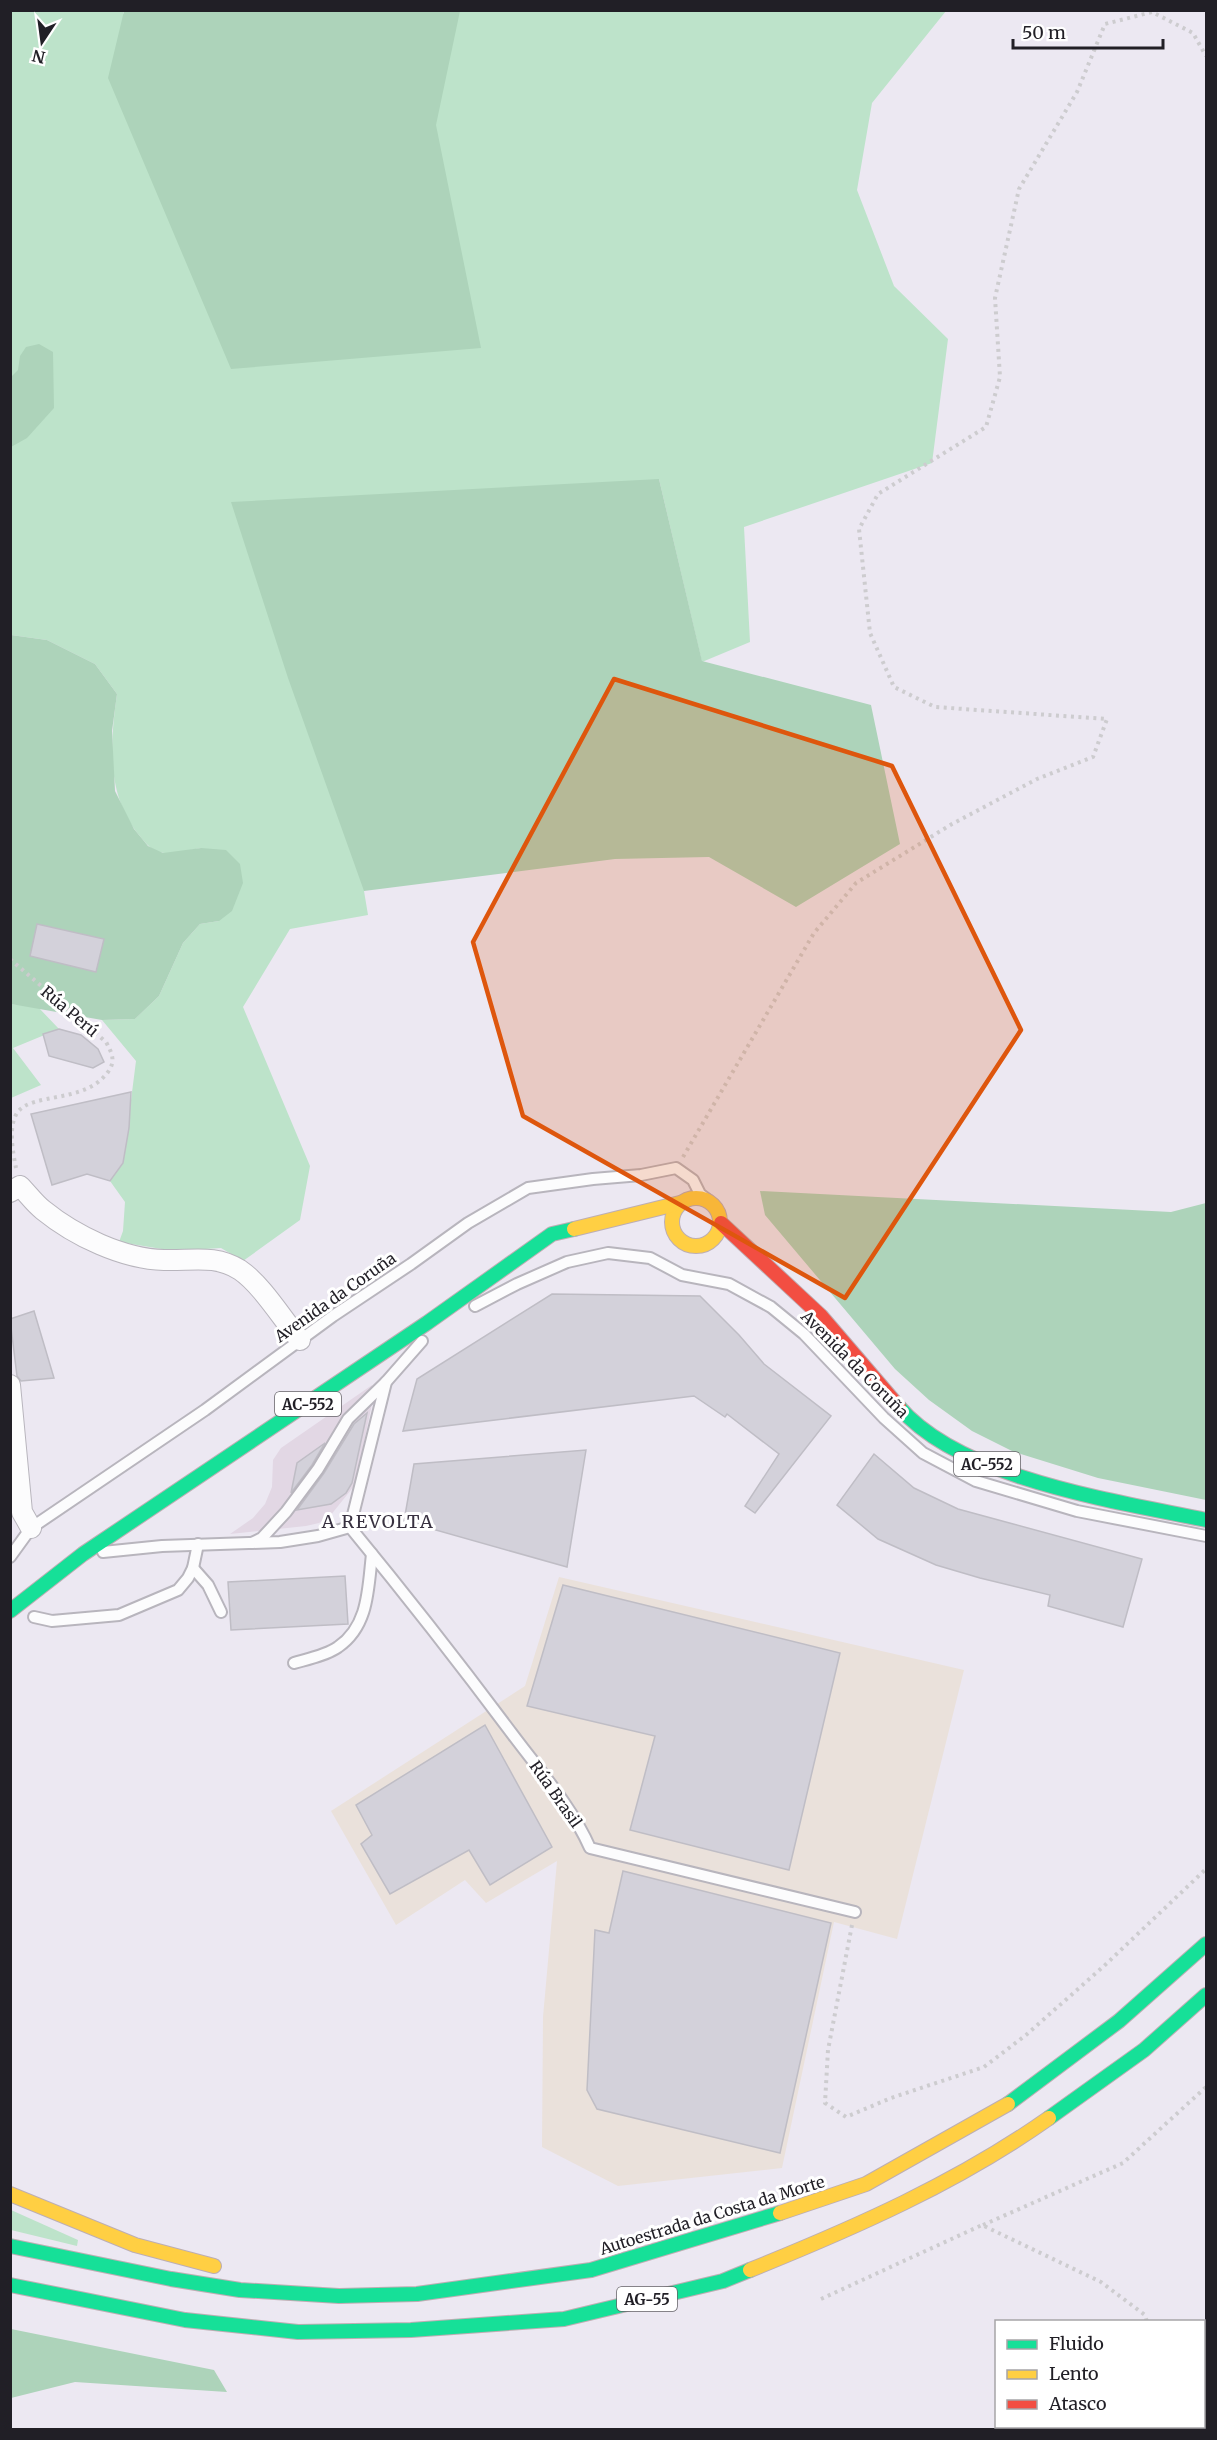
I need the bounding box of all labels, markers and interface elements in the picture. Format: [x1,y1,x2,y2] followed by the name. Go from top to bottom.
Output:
[12,12,72,72] north arrow
[1013,12,1163,50] scale bar
[1022,21,1066,44] text: 50 m
[30,45,47,68] text: N
[37,981,103,1041] street label: Rúa Perú
[270,1247,400,1347] street label: Avenida da Coruña
[796,1305,913,1422] street label: Avenida da Coruña
[275,1392,341,1416] road number: AC-552
[954,1452,1020,1476] road number: AC-552
[321,1510,434,1533] district label: A REVOLTA
[526,1757,586,1831] street label: Rúa Brasil
[596,2171,827,2259] street label: Autoestrada da Costa da Morte
[617,2287,677,2311] road number: AG-55
[995,2320,1205,2428] legend
[1049,2332,1104,2355] text: Fluido
[1049,2362,1099,2385] text: Lento
[1048,2392,1107,2415] text: Atasco

